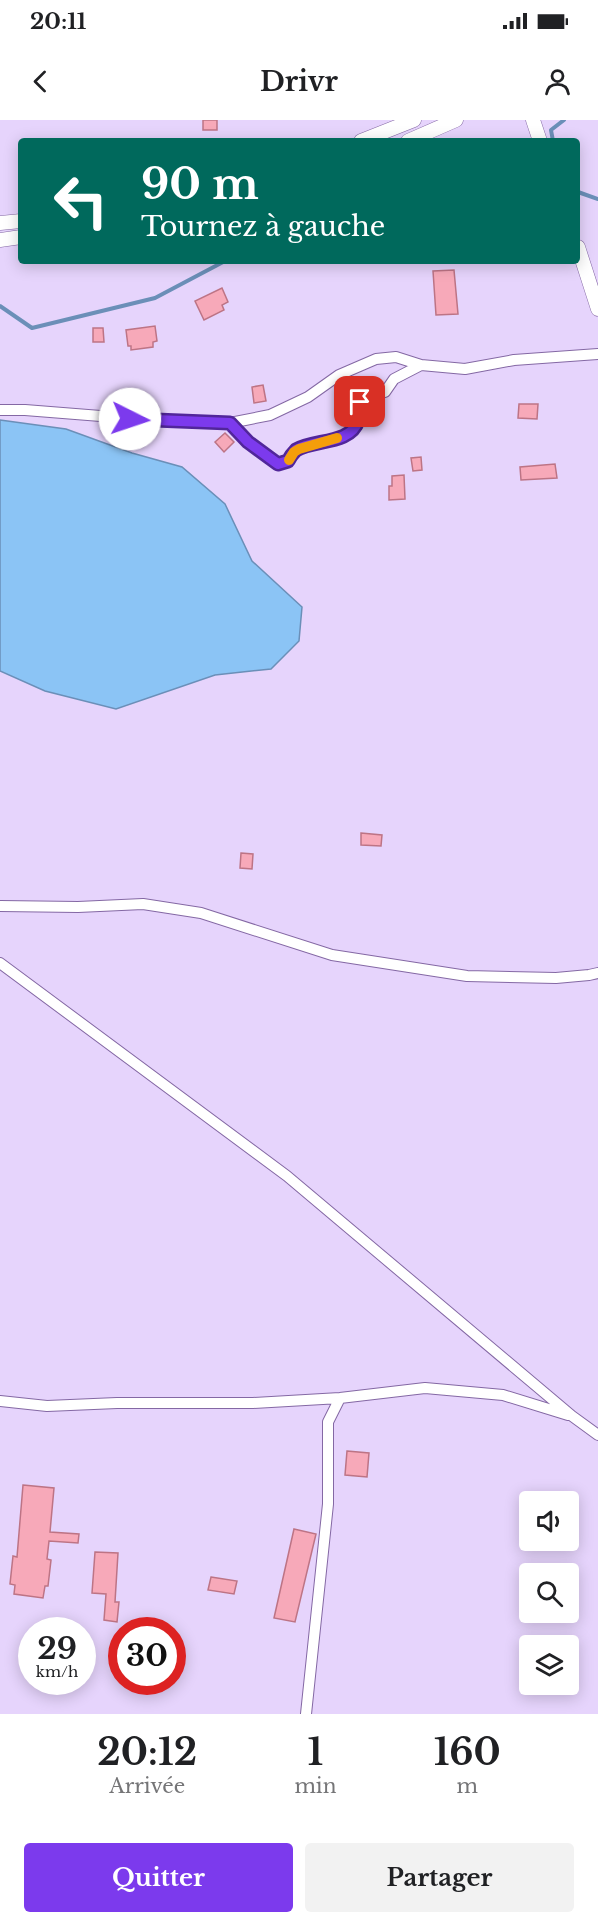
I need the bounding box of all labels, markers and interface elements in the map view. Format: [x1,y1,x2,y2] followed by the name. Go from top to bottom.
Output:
[30,8,86,35] text: 20:11
[24,65,57,98] icon: back
[260,65,338,98] text: Drivr
[541,65,574,98] icon: person
[141,158,259,210] text: 90 m
[42,162,120,240] icon: left
[141,210,385,243] text: Tournez à gauche
[334,376,385,427] pin
[343,385,376,418] icon: arrive
[98,387,162,451] position arrow
[519,1491,579,1695] map controls
[519,1491,579,1551] button: sound
[519,1563,579,1623] button: search
[108,1617,186,1695] speed limit sign: 30
[37,1630,77,1667] text: 29
[519,1635,579,1695] button: layers
[36,1662,78,1681] text: km/h
[97,1730,197,1775] text: 20:12
[308,1730,323,1775] text: 1
[434,1730,501,1775] text: 160
[109,1774,185,1798] text: Arrivée
[294,1774,336,1798] text: min
[456,1774,478,1798] text: m
[24,1843,293,1912] button: Quitter
[305,1843,574,1912] button: Partager

